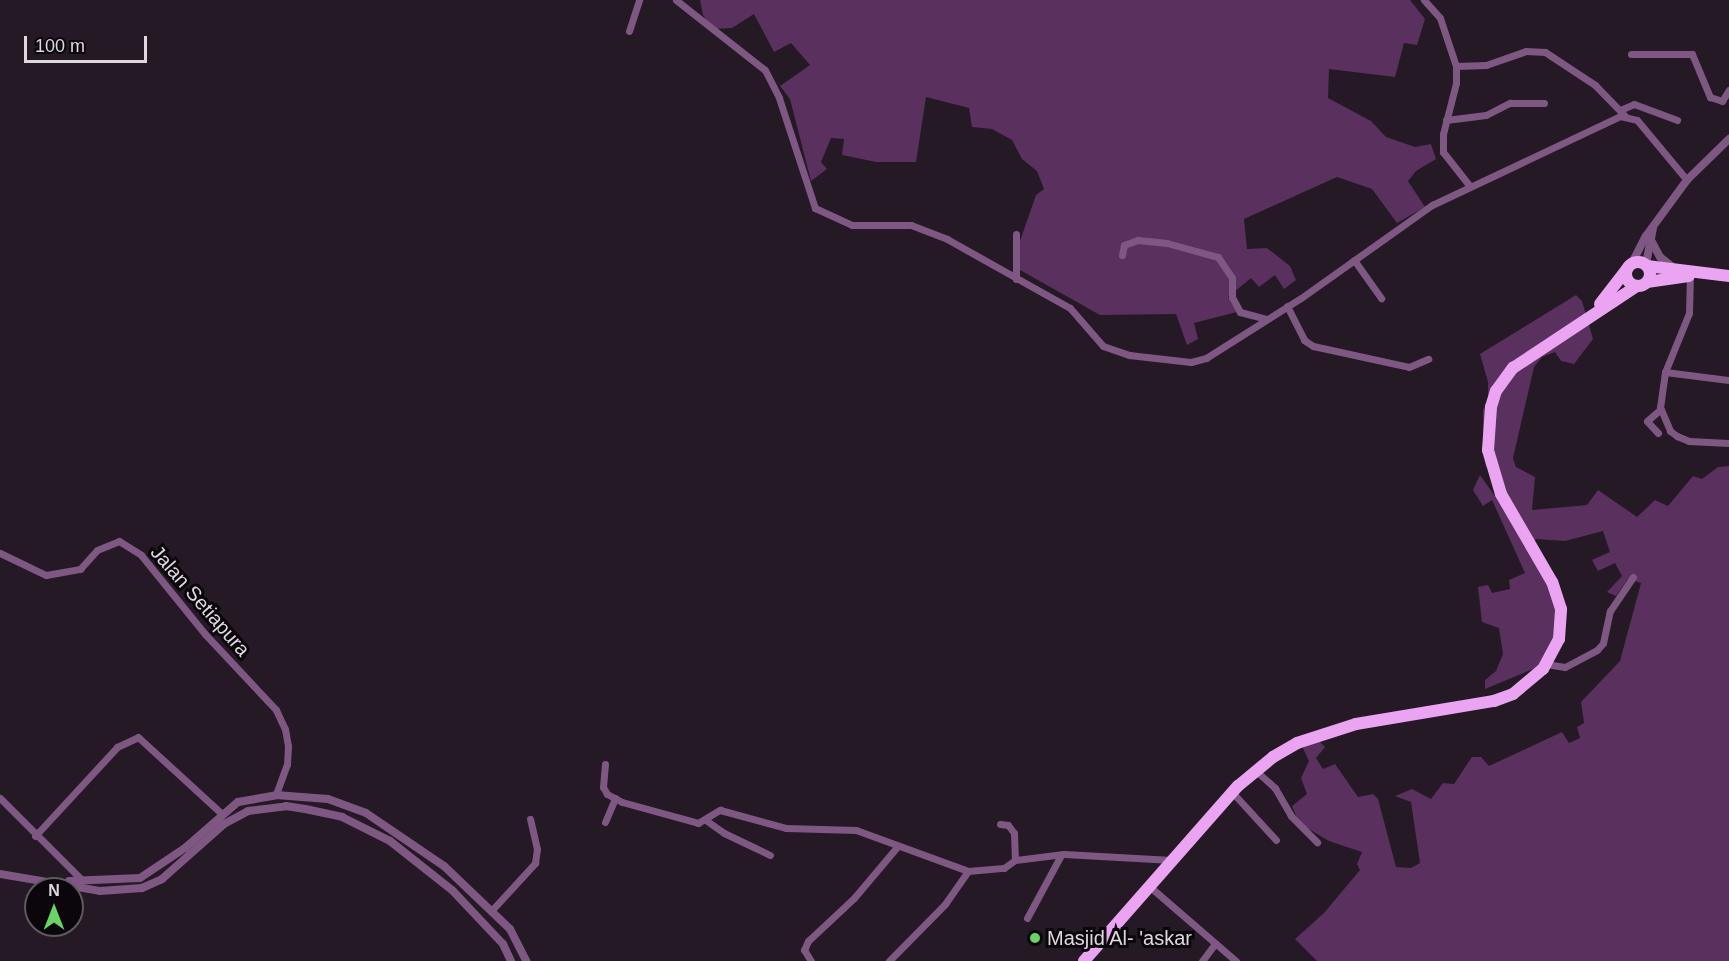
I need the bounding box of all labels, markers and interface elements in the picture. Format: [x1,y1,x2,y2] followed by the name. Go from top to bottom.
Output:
[27,24,150,62] scale bar
[35,36,85,56] text: 100 m
[145,541,255,661] street label: Jalan Setiapura
[24,877,84,937] north arrow
[48,882,60,899] text: N
[1047,926,1193,950] place label: Masjid Al- 'askar
[1028,931,1042,945] marker: Masjid Al- 'askar

